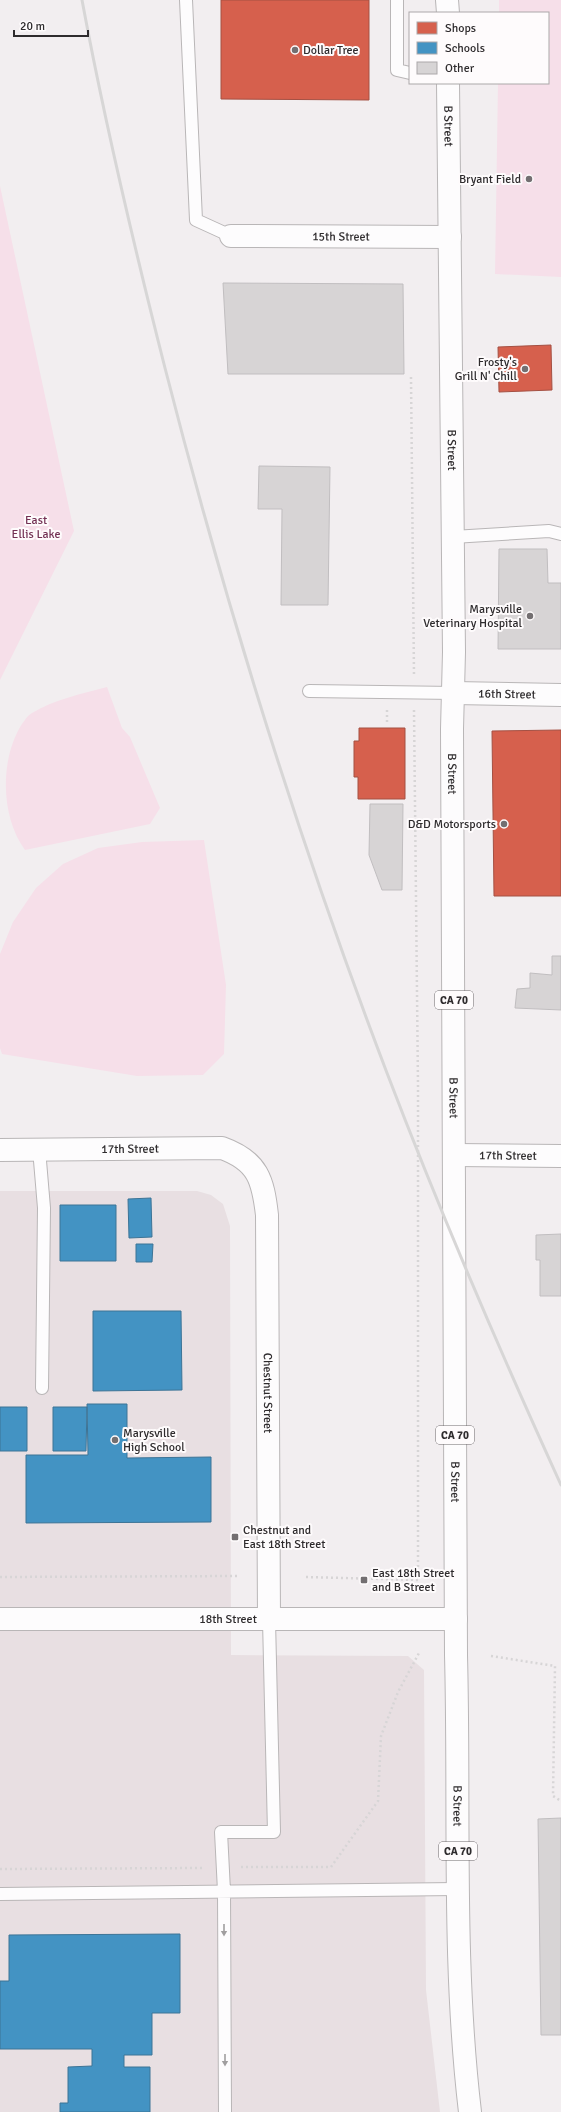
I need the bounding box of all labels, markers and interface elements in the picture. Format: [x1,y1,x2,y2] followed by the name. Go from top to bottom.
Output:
[14,12,88,38] scale bar
[409,12,549,84] legend
[20,19,45,34] text: 20 m
[445,21,476,36] text: Shops
[445,41,485,56] text: Schools
[303,43,359,58] place label: Dollar Tree
[290,45,300,55] marker: Dollar Tree
[445,61,475,76] text: Other
[441,105,456,147] street label: B Street
[459,172,521,187] place label: Bryant Field
[524,174,534,184] marker: Bryant Field
[312,229,370,244] street label: 15th Street
[455,355,517,384] place label: Frosty's Grill N' Chill
[520,364,530,374] marker: Frosty's Grill N' Chill
[444,429,460,471] street label: B Street
[12,513,60,542] park label: East Ellis Lake
[423,602,522,631] place label: Marysville Veterinary Hospital
[525,611,535,621] marker: Marysville Veterinary Hospital
[478,686,536,702] street label: 16th Street
[445,753,460,795] street label: B Street
[408,817,496,832] place label: D&D Motorsports
[499,819,509,829] marker: D&D Motorsports
[435,991,473,1009] road number: CA 70
[446,1077,461,1119] street label: B Street
[101,1141,159,1157] street label: 17th Street
[479,1148,537,1163] street label: 17th Street
[260,1353,276,1433] street label: Chestnut Street
[123,1426,185,1455] place label: Marysville High School
[436,1426,474,1444] road number: CA 70
[110,1435,120,1445] marker: Marysville High School
[448,1461,463,1503] street label: B Street
[243,1523,325,1552] place label: Chestnut and East 18th Street
[230,1532,240,1542] marker: Chestnut and East 18th Street
[372,1566,454,1595] place label: East 18th Street and B Street
[359,1575,369,1585] marker: East 18th Street and B Street
[199,1612,257,1627] street label: 18th Street
[450,1785,465,1827] street label: B Street
[439,1842,477,1860] road number: CA 70
[221,1924,227,1937] one-way arrow
[222,2054,228,2067] one-way arrow

